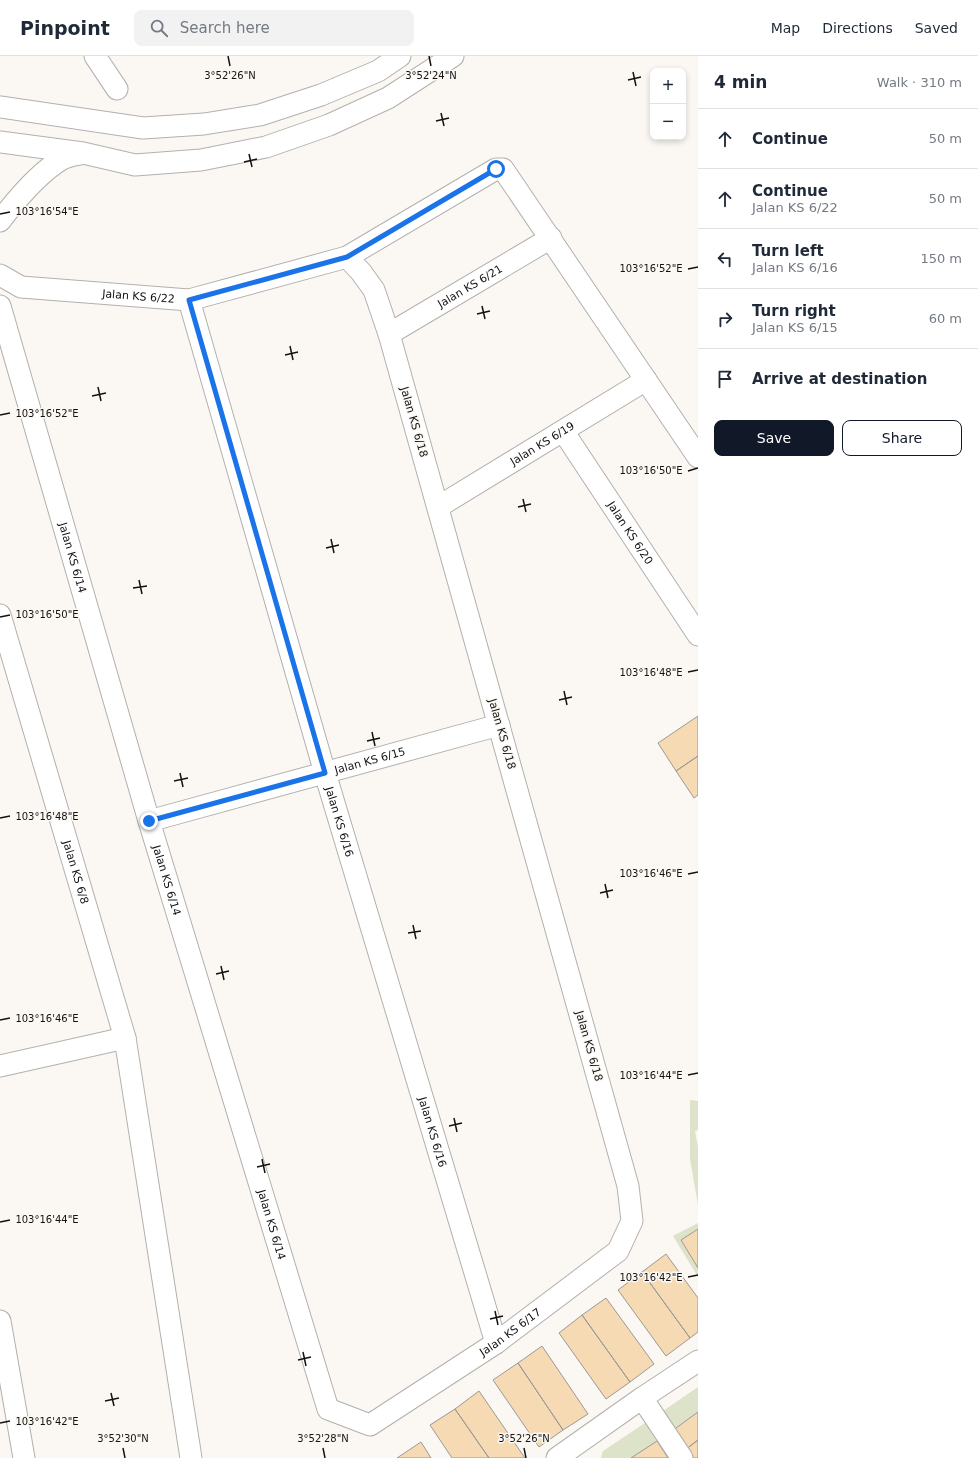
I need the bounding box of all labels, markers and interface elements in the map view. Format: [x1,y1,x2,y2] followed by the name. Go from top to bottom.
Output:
[134,10,414,46] search box
[20,17,110,39] text: Pinpoint
[148,17,170,39] icon: search
[180,19,270,37] text: Search here
[771,20,800,36] text: Map
[822,20,893,36] text: Directions
[915,20,958,36] text: Saved
[650,68,686,140] map controls
[650,68,686,104] button: +
[204,70,256,81] text: 3°52'26"N
[405,70,457,81] text: 3°52'24"N
[714,72,767,92] text: 4 min
[877,75,962,90] text: Walk · 310 m
[650,104,686,140] button: −
[714,128,736,150] icon: ahead
[752,130,828,148] text: Continue
[929,131,962,146] text: 50 m
[487,160,505,178] route start
[752,182,828,200] text: Continue
[714,188,736,210] icon: ahead
[929,191,962,206] text: 50 m
[752,200,838,215] text: Jalan KS 6/22
[15,206,79,217] text: 103°16'54"E
[752,242,824,260] text: Turn left
[714,248,736,270] icon: left
[920,251,962,266] text: 150 m
[752,260,838,275] text: Jalan KS 6/16
[434,262,504,311] street label: Jalan KS 6/21
[619,263,683,274] text: 103°16'52"E
[101,287,175,305] street label: Jalan KS 6/22
[752,302,836,320] text: Turn right
[714,308,736,330] icon: right
[929,311,962,326] text: 60 m
[752,320,838,335] text: Jalan KS 6/15
[714,368,736,390] icon: arrive
[752,370,927,388] text: Arrive at destination
[397,384,430,459] street label: Jalan KS 6/18
[15,408,79,419] text: 103°16'52"E
[507,419,577,468] street label: Jalan KS 6/19
[714,420,834,456] button: Save
[842,420,962,456] button: Share
[619,465,683,476] text: 103°16'50"E
[604,498,656,567] street label: Jalan KS 6/20
[56,520,89,594] street label: Jalan KS 6/14
[15,609,79,620] text: 103°16'50"E
[619,667,683,678] text: 103°16'48"E
[485,696,518,771] street label: Jalan KS 6/18
[332,745,407,777] street label: Jalan KS 6/15
[323,784,356,858] street label: Jalan KS 6/16
[15,811,79,822] text: 103°16'48"E
[140,812,158,830] route end
[60,838,91,905] street label: Jalan KS 6/8
[150,843,184,917] street label: Jalan KS 6/14
[619,868,683,879] text: 103°16'46"E
[572,1008,605,1083] street label: Jalan KS 6/18
[15,1013,79,1024] text: 103°16'46"E
[619,1070,683,1081] text: 103°16'44"E
[416,1094,449,1169] street label: Jalan KS 6/16
[255,1187,289,1261] street label: Jalan KS 6/14
[15,1214,79,1225] text: 103°16'44"E
[619,1272,683,1283] text: 103°16'42"E
[476,1305,543,1359] street label: Jalan KS 6/17
[15,1416,79,1427] text: 103°16'42"E
[97,1433,149,1444] text: 3°52'30"N
[297,1433,349,1444] text: 3°52'28"N
[498,1433,550,1444] text: 3°52'26"N

